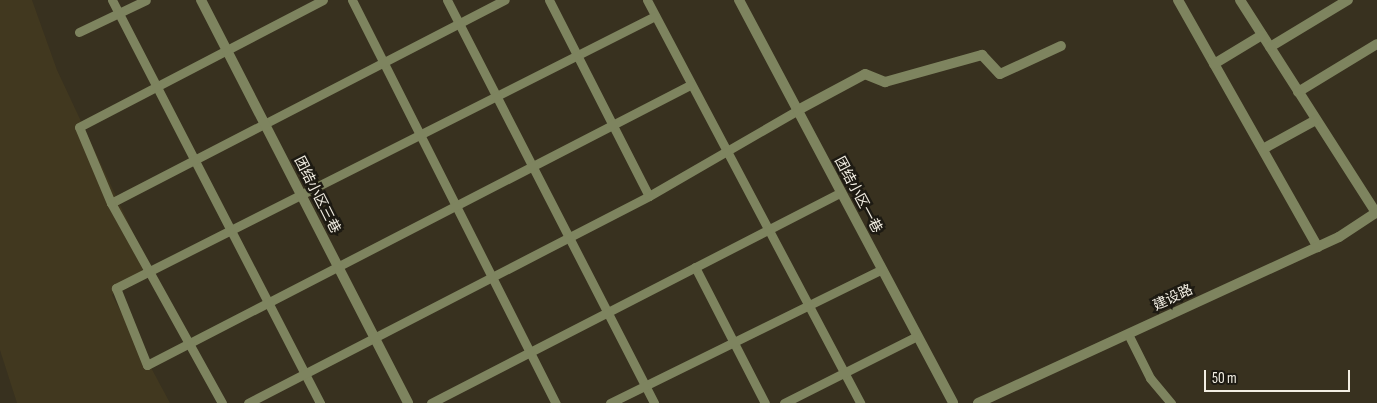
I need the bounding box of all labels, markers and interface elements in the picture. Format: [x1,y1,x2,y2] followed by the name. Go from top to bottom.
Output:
[290,154,344,236] street label: 团结小区三巷
[831,154,885,236] street label: 团结小区一巷
[1150,282,1196,314] street label: 建设路
[1207,360,1353,392] scale bar
[1212,369,1237,388] text: 50 m

